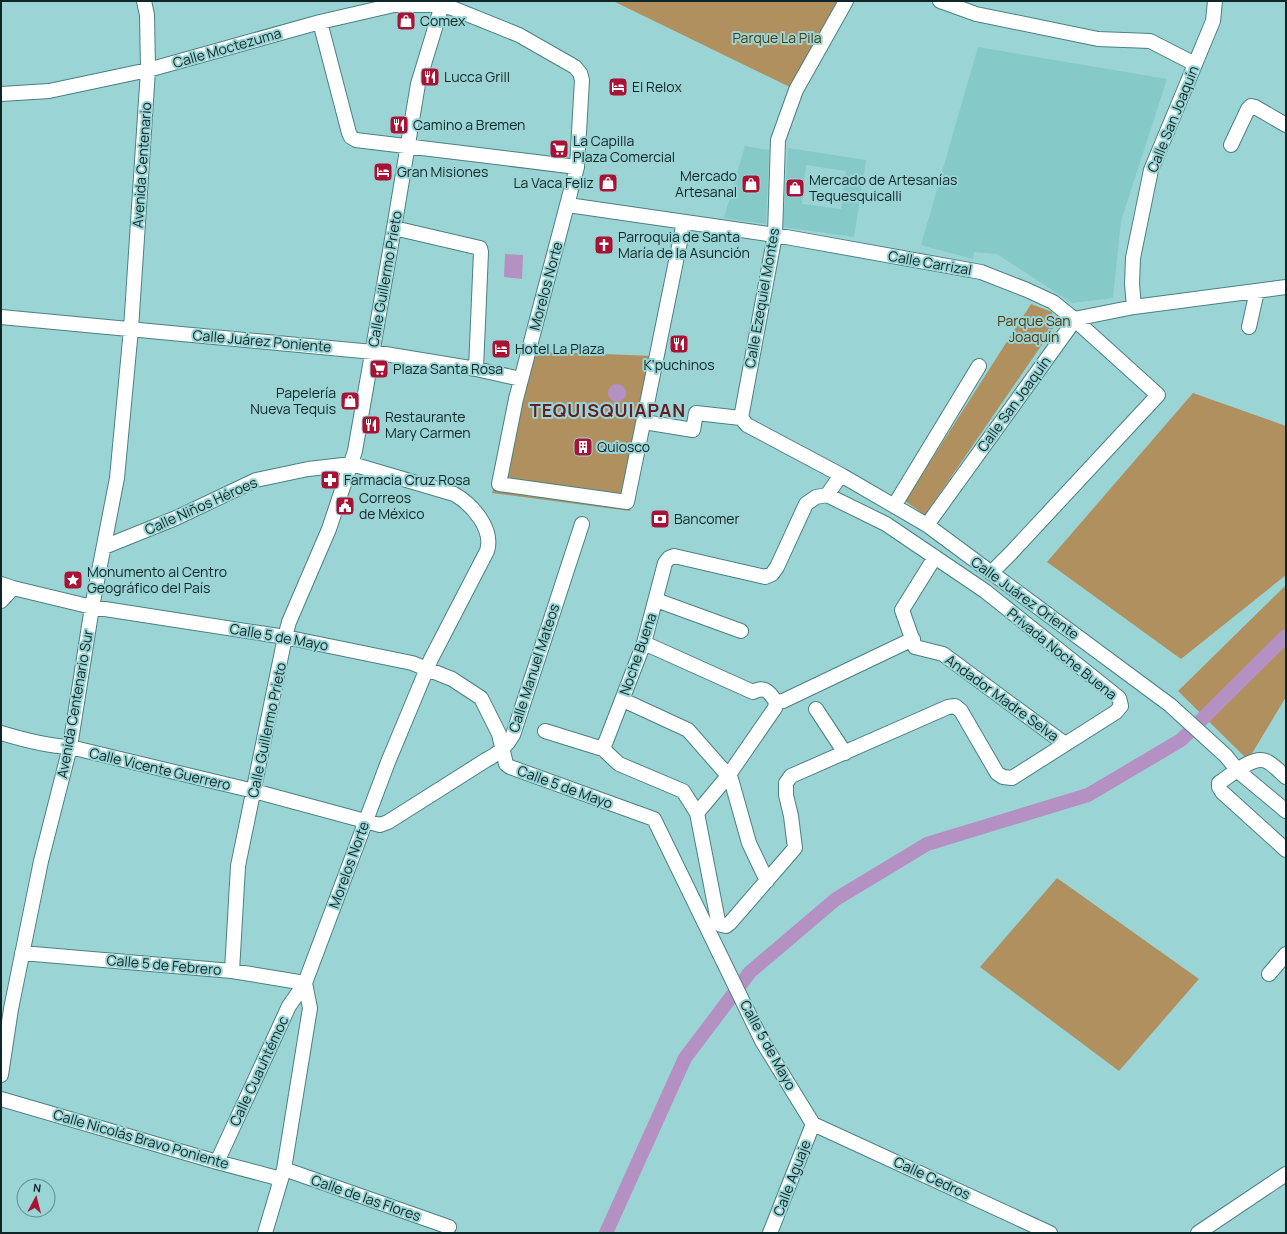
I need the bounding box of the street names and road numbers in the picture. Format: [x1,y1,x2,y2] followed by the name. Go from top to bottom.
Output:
[170,23,283,72] street label: Calle Moctezuma
[1142,63,1203,175] street label: Calle San Joaquín
[128,102,155,228] street label: Avenida Centenario
[363,209,406,349] street label: Calle Guillermo Prieto
[740,226,783,369] street label: Calle Ezequiel Montes
[525,239,566,332] street label: Morelos Norte
[887,246,973,279] street label: Calle Carrizal
[192,325,332,356] street label: Calle Juárez Poniente
[973,352,1055,455] street label: Calle San Joaquín
[142,472,260,539] street label: Calle Niños Héroes
[967,552,1083,643] street label: Calle Juárez Oriente
[504,601,563,735] street label: Calle Manuel Mateos
[1003,603,1121,704] street label: Privada Noche Buena
[615,610,660,698] street label: Noche Buena
[228,618,330,655] street label: Calle 5 de Mayo
[52,628,97,780] street label: Avenida Centenario Sur
[942,650,1063,745] street label: Andador Madre Selva
[243,660,290,799] street label: Calle Guillermo Prieto
[88,743,233,794] street label: Calle Vicente Guerrero
[515,761,615,813] street label: Calle 5 de Mayo
[324,819,373,911] street label: Morelos Norte
[106,950,222,979] street label: Calle 5 de Febrero
[736,996,801,1093] street label: Calle 5 de Mayo
[225,1012,293,1129] street label: Calle Cuauhtémoc
[51,1104,231,1173] street label: Calle Nicolás Bravo Poniente
[768,1137,815,1219] street label: Calle Aguaje
[891,1152,974,1204] street label: Calle Cedros
[309,1170,424,1225] street label: Calle de las Flores

